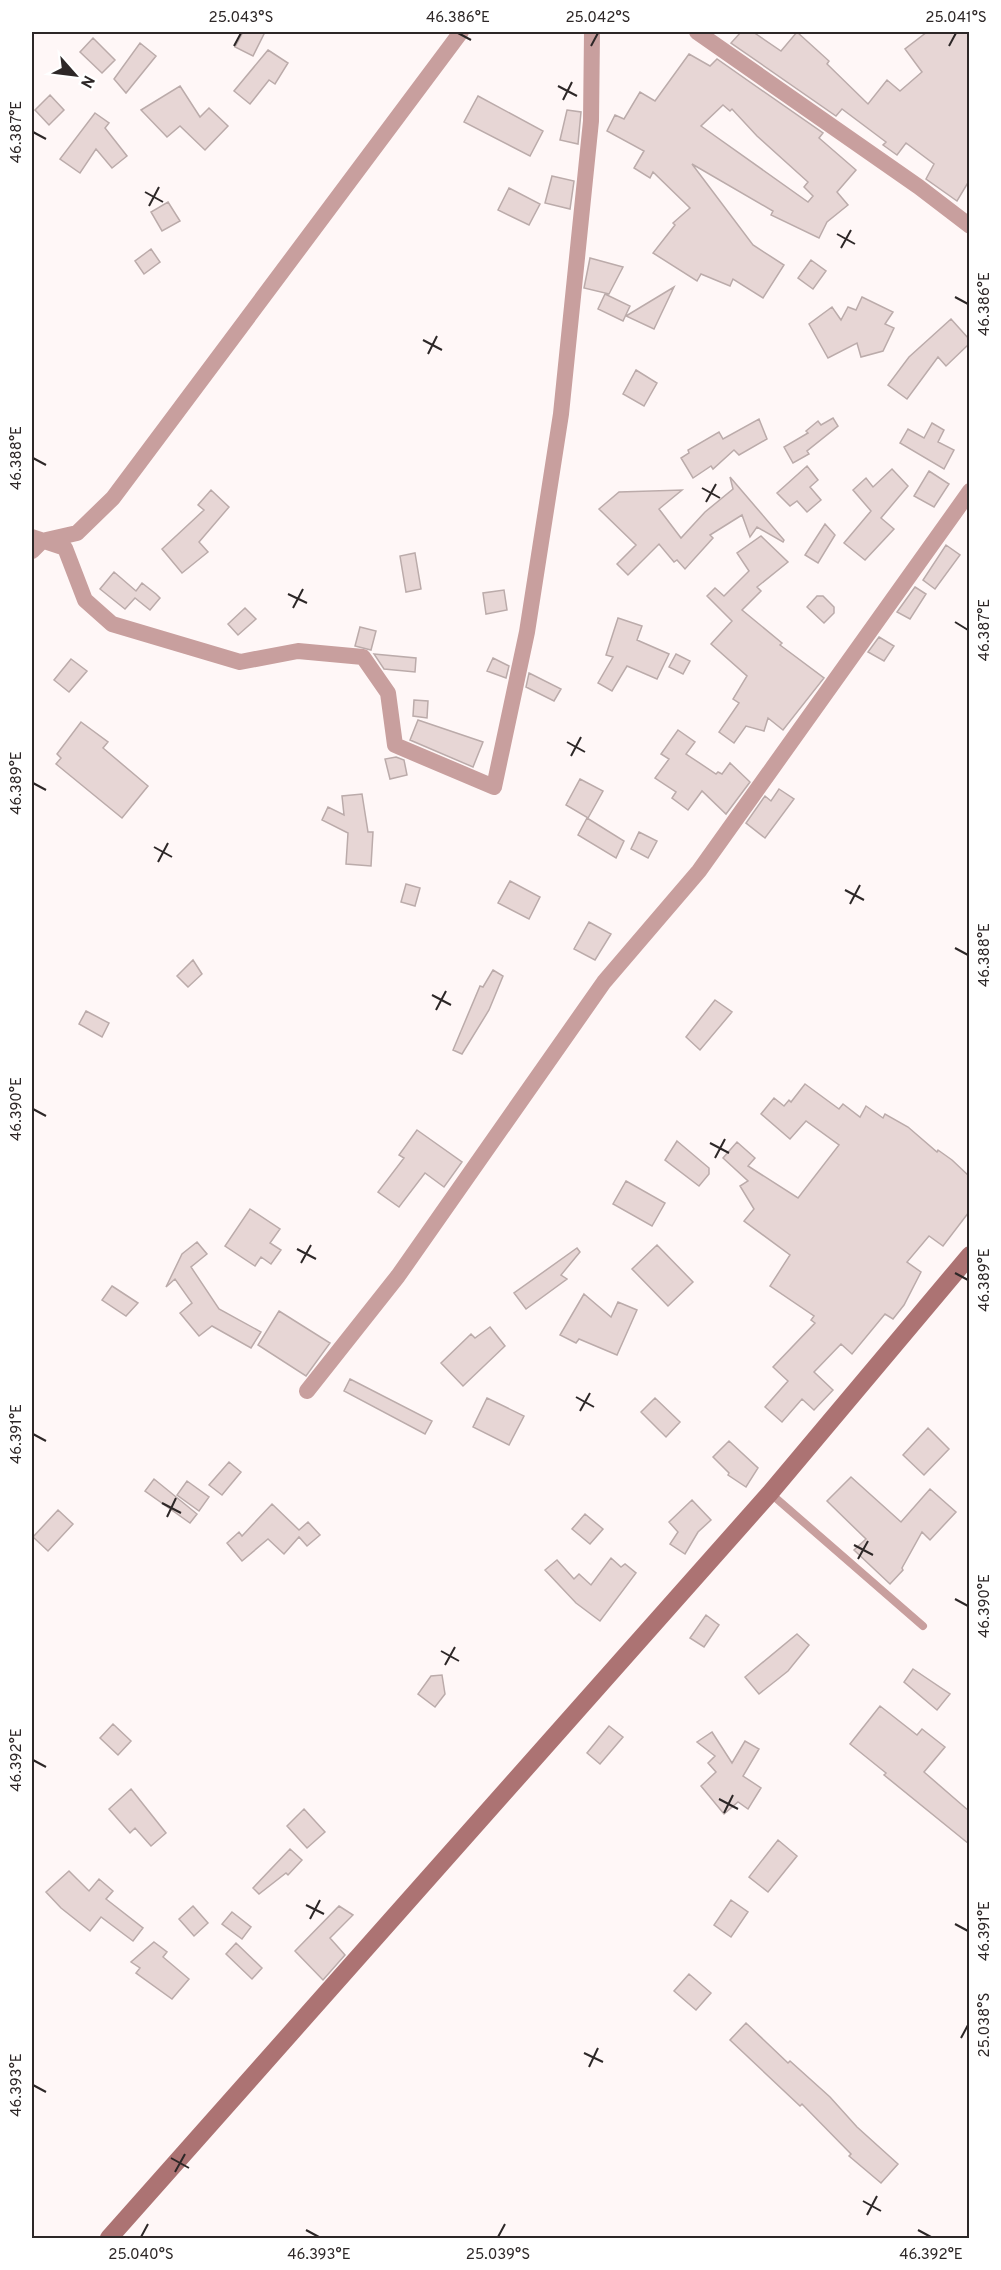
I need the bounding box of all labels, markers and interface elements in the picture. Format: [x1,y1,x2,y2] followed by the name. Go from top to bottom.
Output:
[209,9,273,28] text: 25.043°S
[426,9,490,28] text: 46.386°E
[565,9,631,28] text: 25.042°S
[925,9,987,28] text: 25.041°S
[45,45,105,105] north arrow
[75,71,98,91] text: N
[8,101,27,163] text: 46.387°E
[976,272,995,336] text: 46.386°E
[8,426,27,490] text: 46.388°E
[976,599,995,661] text: 46.387°E
[8,751,27,815] text: 46.389°E
[976,923,995,987] text: 46.388°E
[8,1077,27,1141] text: 46.390°E
[976,1248,995,1312] text: 46.389°E
[8,1404,27,1464] text: 46.391°E
[976,1574,995,1638] text: 46.390°E
[8,1728,27,1792] text: 46.392°E
[976,1901,995,1961] text: 46.391°E
[976,1993,995,2057] text: 25.038°S
[8,2053,27,2117] text: 46.393°E
[108,2246,174,2265] text: 25.040°S
[287,2246,351,2265] text: 46.393°E
[466,2246,530,2265] text: 25.039°S
[899,2246,963,2265] text: 46.392°E

